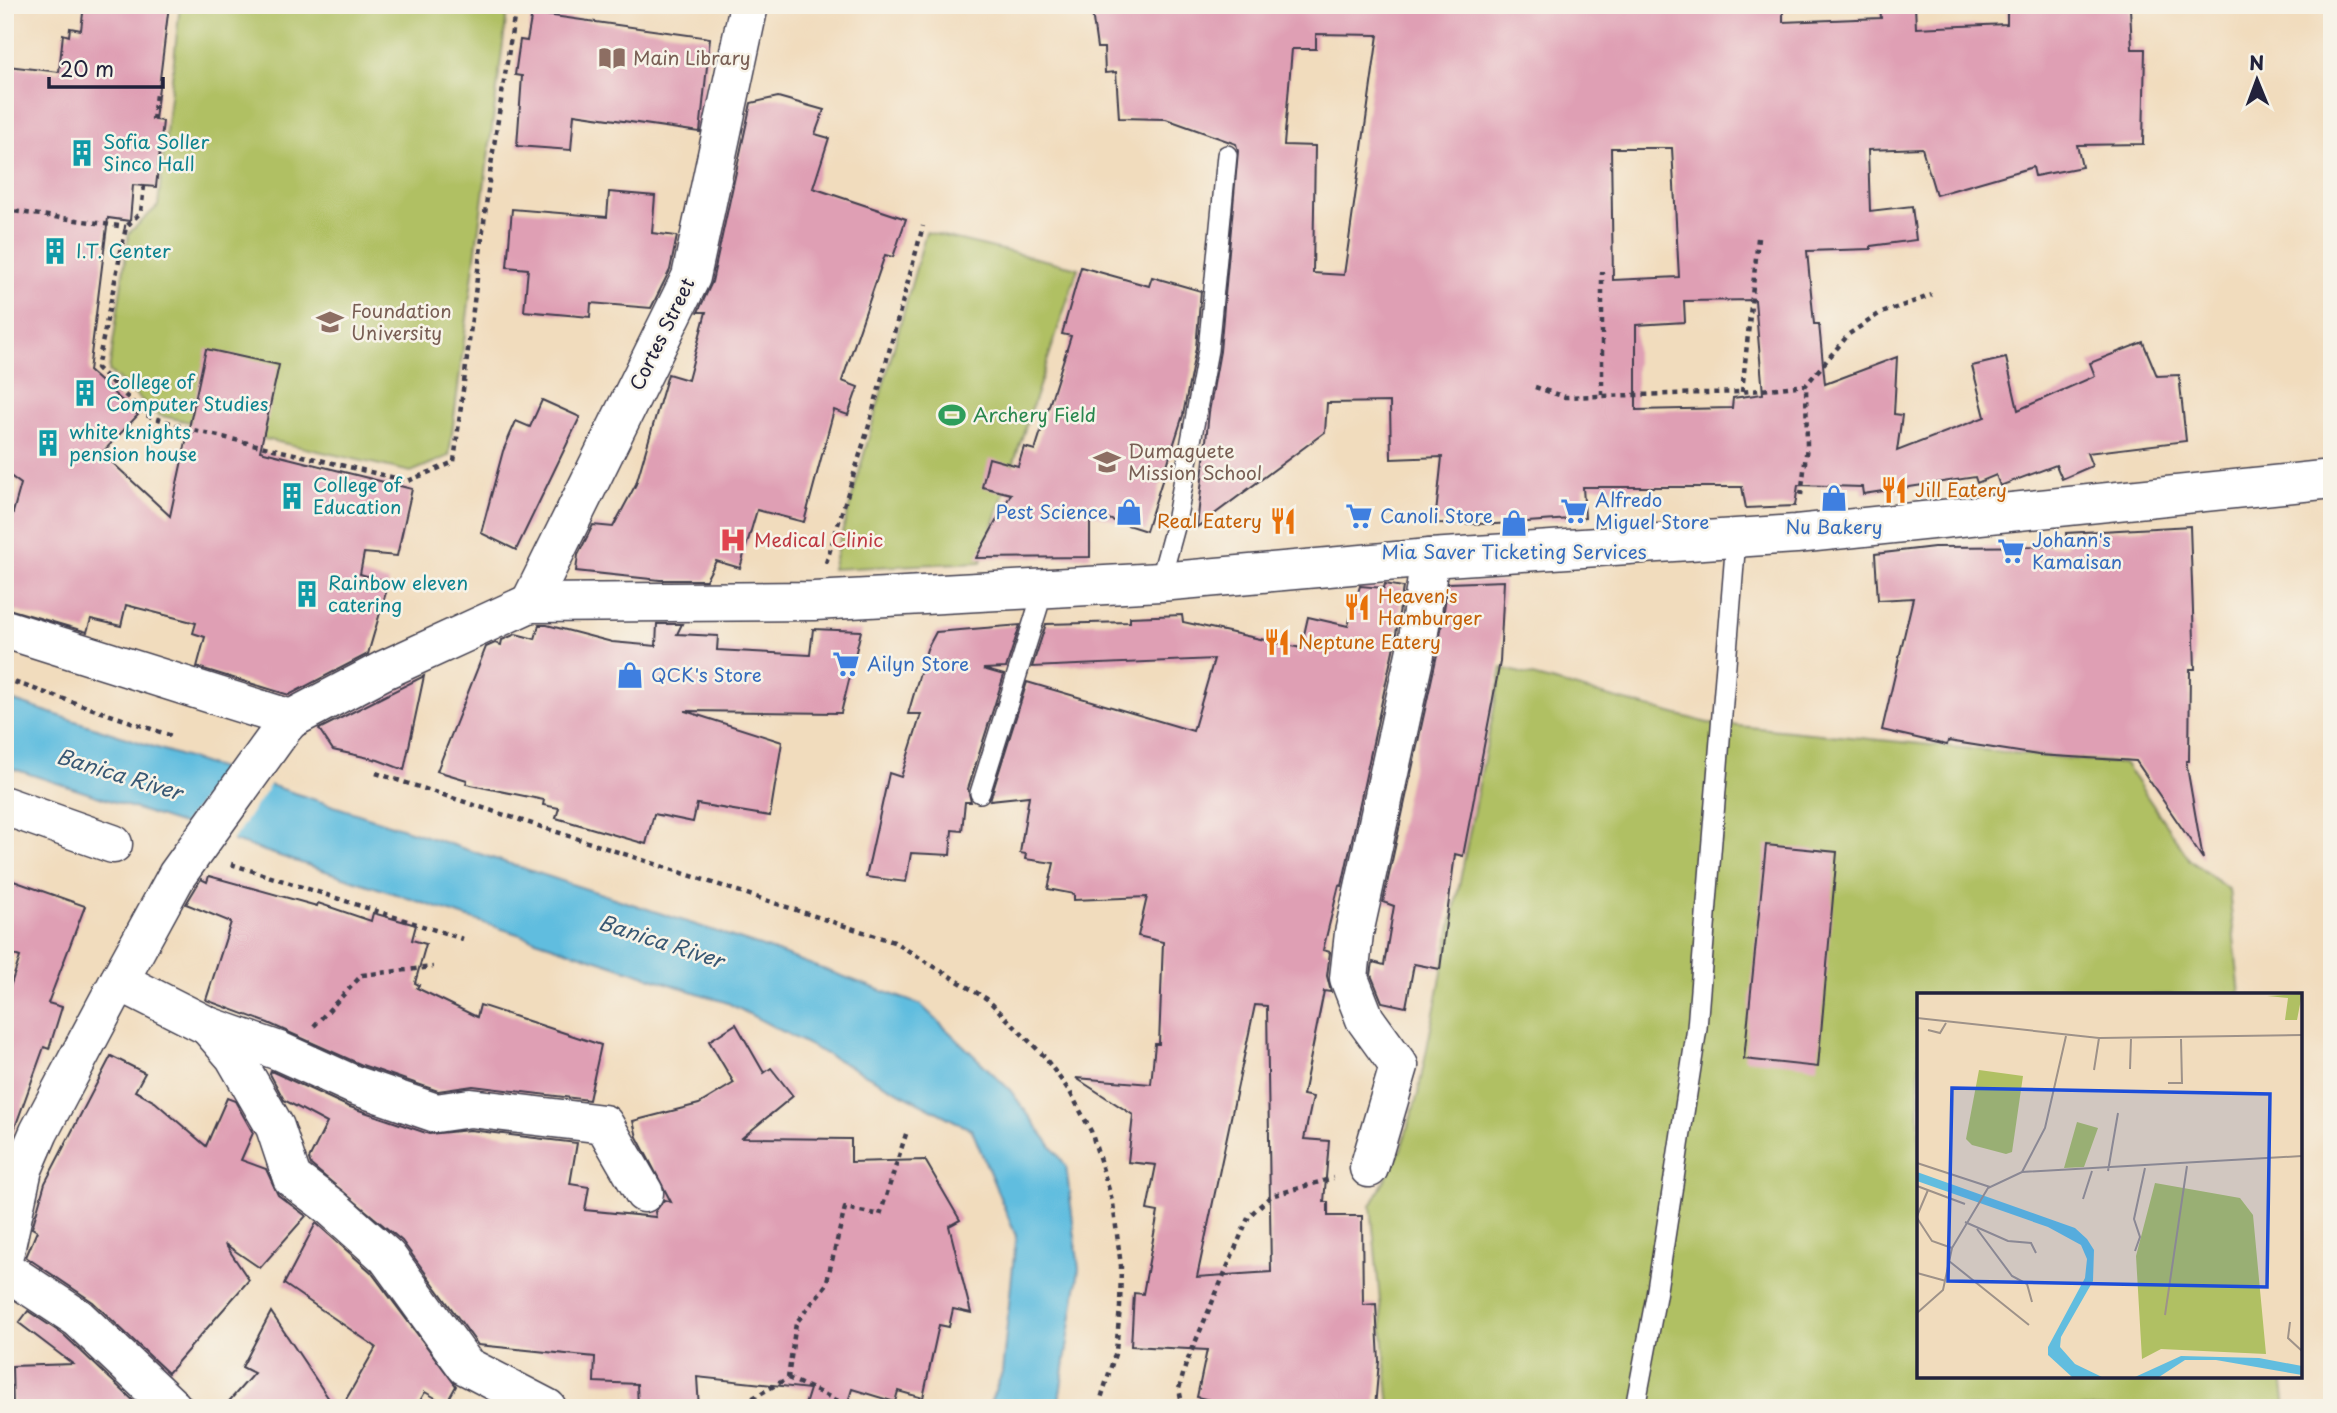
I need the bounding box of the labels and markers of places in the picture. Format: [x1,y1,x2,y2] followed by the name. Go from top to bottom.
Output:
[597,43,627,73] library icon: Main Library
[633,43,751,71] place label: Main Library
[103,127,209,177] place label: Sofia Soller Sinco Hall
[67,138,97,168] building icon: Sofia Soller Sinco Hall
[40,236,70,266] building icon: I.T. Center
[76,236,171,264] place label: I.T. Center
[351,296,452,346] place label: Foundation University
[315,307,345,337] school or university icon: Foundation University
[106,367,268,417] place label: College of Computer Studies
[70,378,100,408] building icon: College of Computer Studies
[937,400,967,430] sports icon: Archery Field
[973,400,1096,428] place label: Archery Field
[69,417,197,467] place label: white knights pension house
[33,428,63,458] building icon: white knights pension house
[1128,436,1262,486] place label: Dumaguete Mission School
[1092,447,1122,477] school or university icon: Dumaguete Mission School
[313,470,403,520] place label: College of Education
[1879,475,1909,505] restaurant icon: Jill Eatery
[1915,475,2007,503] place label: Jill Eatery
[277,481,307,511] building icon: College of Education
[1819,483,1849,513] shop icon: Nu Bakery
[1595,485,1709,535] place label: Alfredo Miguel Store
[1559,496,1589,526] supermarket icon: Alfredo Miguel Store
[995,497,1108,525] place label: Pest Science
[1114,497,1144,527] shop icon: Pest Science
[1344,501,1374,531] supermarket icon: Canoli Store
[1380,501,1493,529] place label: Canoli Store
[1157,506,1262,534] place label: Real Eatery
[1268,506,1298,536] restaurant icon: Real Eatery
[1499,508,1529,538] shop icon: Mia Saver Ticketing Services
[1785,512,1883,540] place label: Nu Bakery
[718,525,748,555] hospital icon: Medical Clinic
[754,525,883,553] place label: Medical Clinic
[2032,525,2122,575] place label: Johann's Kamaisan
[1996,536,2026,566] supermarket icon: Johann's Kamaisan
[1382,537,1647,565] place label: Mia Saver Ticketing Services
[328,568,468,618] place label: Rainbow eleven catering
[292,579,322,609] building icon: Rainbow eleven catering
[1378,581,1482,631] place label: Heaven's Hamburger
[1342,592,1372,622] restaurant icon: Heaven's Hamburger
[1262,627,1292,657] restaurant icon: Neptune Eatery
[1298,627,1441,655] place label: Neptune Eatery
[831,649,861,679] supermarket icon: Ailyn Store
[867,649,969,677] place label: Ailyn Store
[615,660,645,690] shop icon: QCK's Store
[651,660,762,688] place label: QCK's Store

